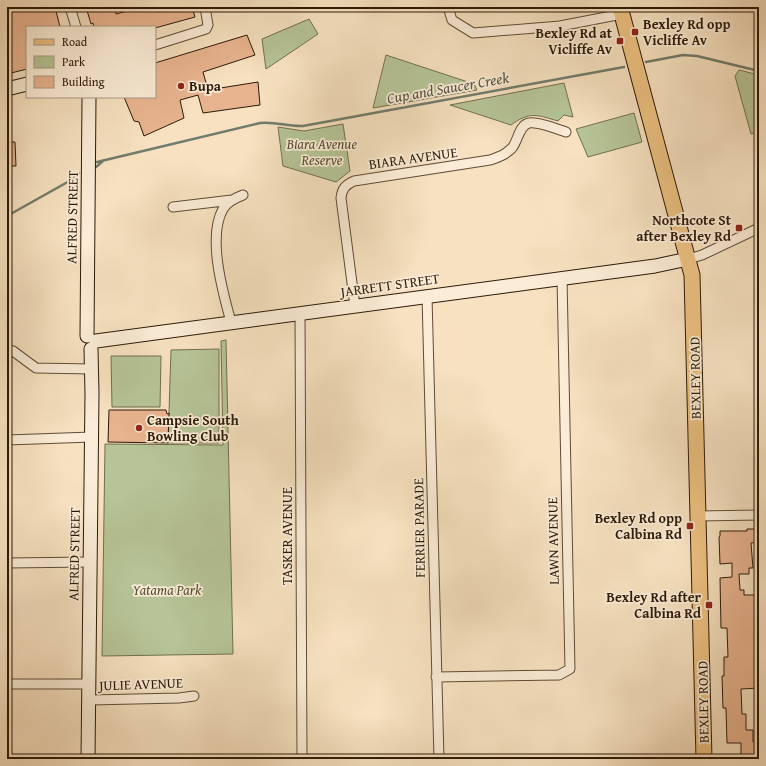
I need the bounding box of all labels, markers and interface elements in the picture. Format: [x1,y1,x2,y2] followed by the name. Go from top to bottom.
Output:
[643,14,730,50] place label: Bexley Rd opp Vicliffe Av
[536,23,613,59] place label: Bexley Rd at Vicliffe Av
[26,26,156,98] legend
[630,27,640,37] marker: Bexley Rd opp Vicliffe Av
[62,33,88,50] text: Road
[615,36,625,46] marker: Bexley Rd at Vicliffe Av
[62,53,86,70] text: Park
[385,66,511,109] water label: Cup and Saucer Creek
[62,73,105,90] text: Building
[189,76,222,96] place label: Bupa
[176,81,186,91] marker: Bupa
[286,134,358,170] park label: Biara Avenue Reserve
[367,142,459,174] street label: BIARA AVENUE
[61,170,83,264] street label: ALFRED STREET
[636,210,732,246] place label: Northcote St after Bexley Rd
[734,223,744,233] marker: Northcote St after Bexley Rd
[337,268,441,302] street label: JARRETT STREET
[684,337,706,419] street label: BEXLEY ROAD
[147,410,240,446] place label: Campsie South Bowling Club
[134,423,144,433] marker: Campsie South Bowling Club
[408,478,430,578] street label: FERRIER PARADE
[277,487,297,585] street label: TASKER AVENUE
[542,497,564,585] street label: LAWN AVENUE
[63,507,85,601] street label: ALFRED STREET
[595,508,682,544] place label: Bexley Rd opp Calbina Rd
[685,521,695,531] marker: Bexley Rd opp Calbina Rd
[133,580,202,600] park label: Yatama Park
[606,587,702,623] place label: Bexley Rd after Calbina Rd
[704,600,714,610] marker: Bexley Rd after Calbina Rd
[692,661,714,743] street label: BEXLEY ROAD
[97,673,183,696] street label: JULIE AVENUE

